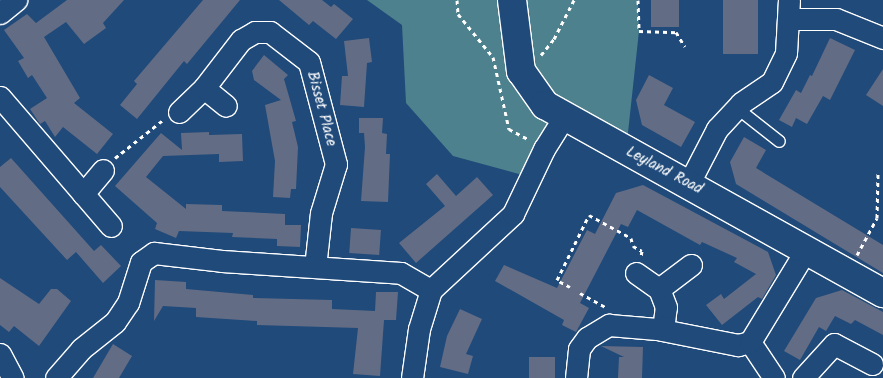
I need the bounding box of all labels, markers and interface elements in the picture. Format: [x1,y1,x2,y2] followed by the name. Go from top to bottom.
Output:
[302,70,340,148] street label: Bisset Place
[623,143,705,199] street label: Leyland Road

